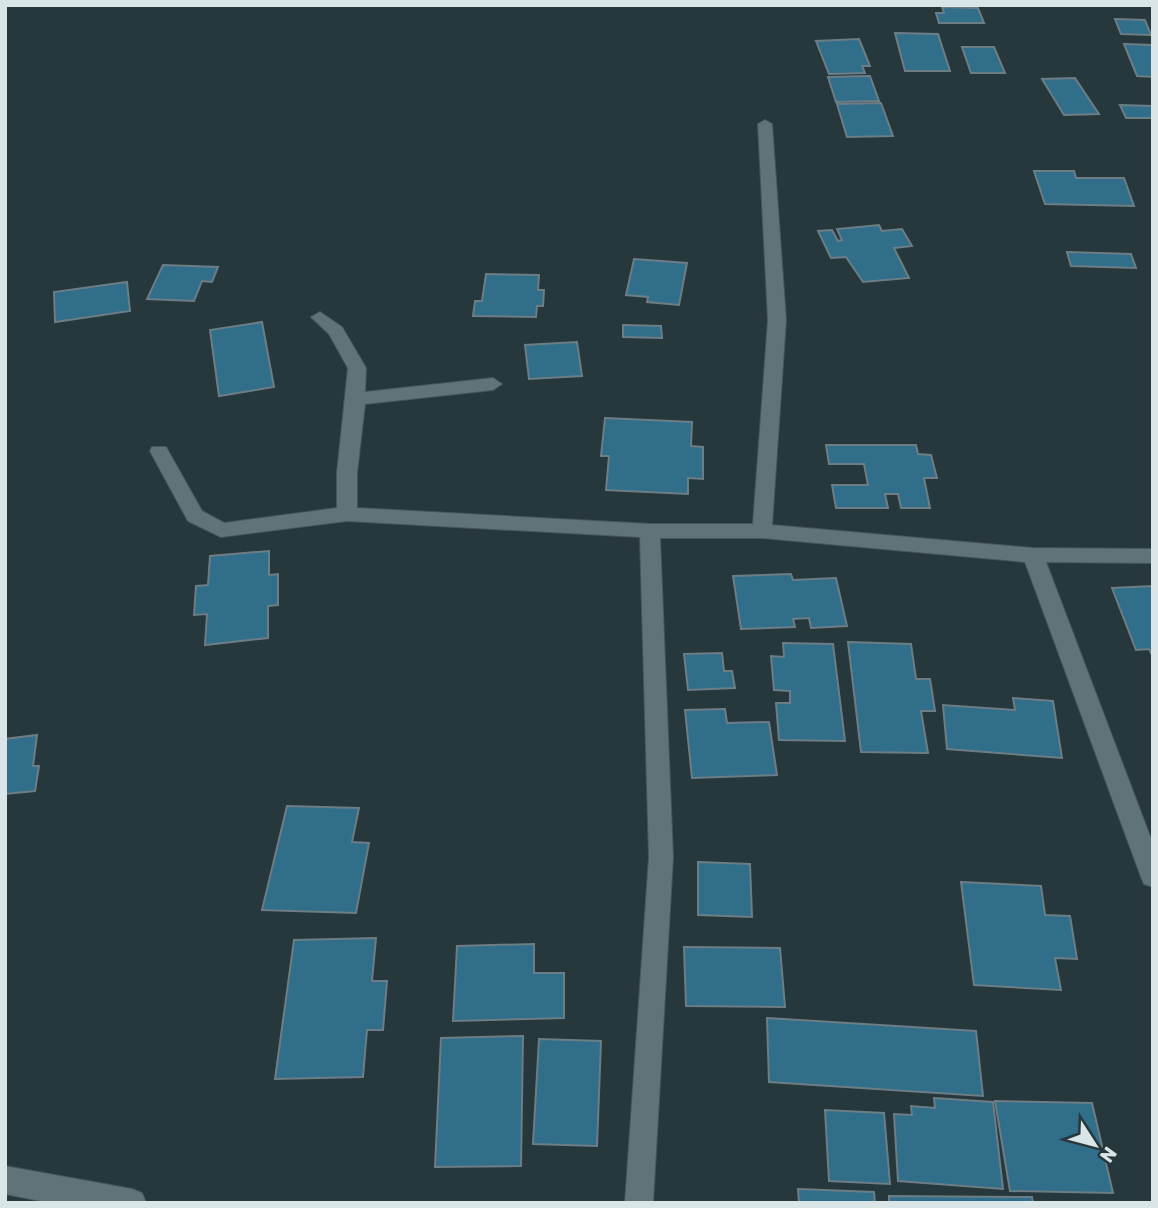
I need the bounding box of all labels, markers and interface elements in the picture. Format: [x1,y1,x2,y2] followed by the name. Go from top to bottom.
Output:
[1060,1110,1130,1180] north arrow
[1095,1142,1122,1167] text: N

